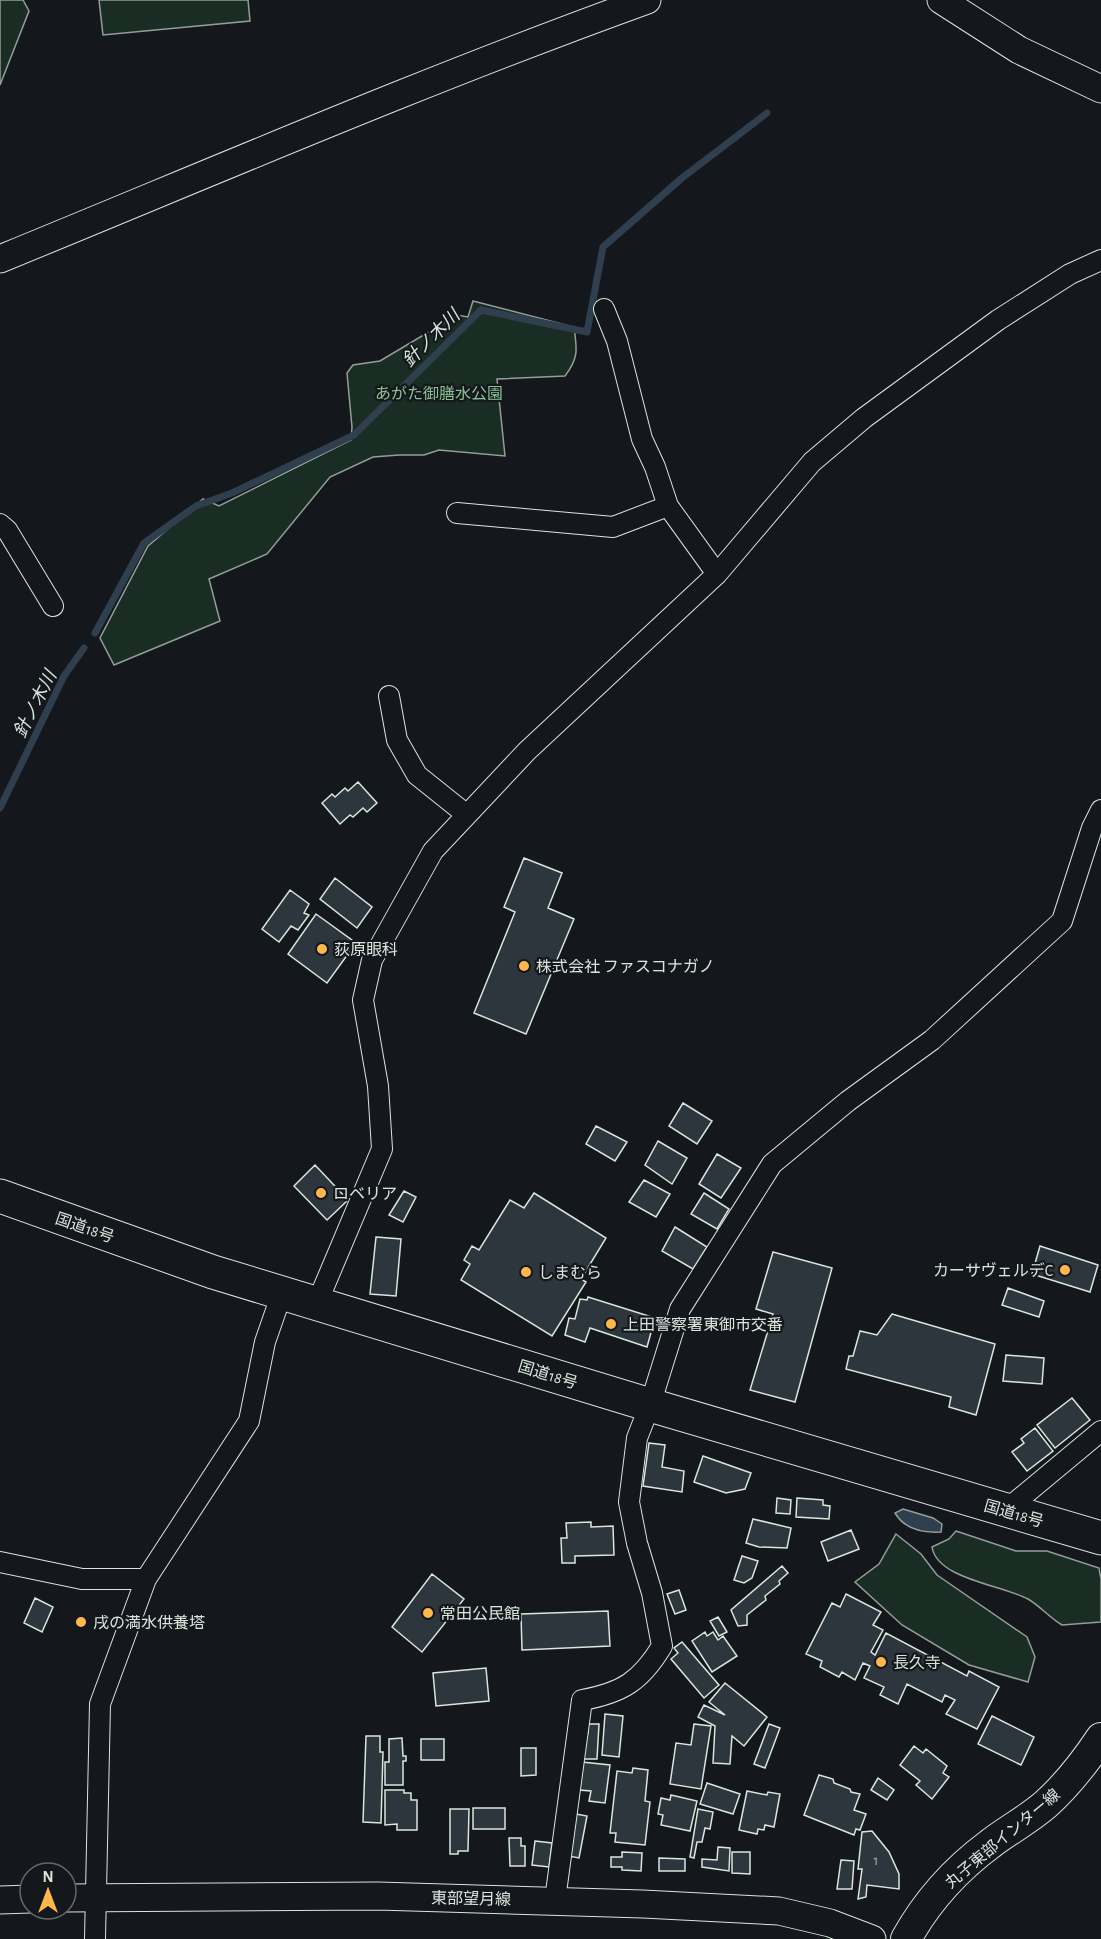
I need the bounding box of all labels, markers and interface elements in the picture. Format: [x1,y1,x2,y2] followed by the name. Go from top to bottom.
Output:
[398,304,465,371] water label: 針ノ木川
[375,385,503,402] park label: あがた御膳水公園
[10,666,61,741] water label: 針ノ木川
[334,941,398,958] place label: 荻原眼科
[315,942,329,956] marker: 荻原眼科
[536,958,715,975] place label: 株式会社 ファスコナガノ
[517,959,531,973] marker: 株式会社 ファスコナガノ
[314,1186,328,1200] marker: ロベリア
[333,1186,397,1202] place label: ロベリア
[53,1209,116,1245] street label: 国道18号
[933,1262,1053,1279] place label: カーサヴェルデC
[1058,1263,1072,1277] marker: カーサヴェルデC
[538,1264,602,1281] place label: しまむら
[519,1265,533,1279] marker: しまむら
[623,1316,783,1333] place label: 上田警察署東御市交番
[604,1317,618,1331] marker: 上田警察署東御市交番
[516,1357,580,1392] street label: 国道18号
[982,1497,1046,1530] street label: 国道18号
[440,1605,520,1622] place label: 常田公民館
[421,1606,435,1620] marker: 常田公民館
[93,1614,205,1631] place label: 戌の満水供養塔
[74,1615,88,1629] marker: 戌の満水供養塔
[893,1654,941,1671] place label: 長久寺
[874,1655,888,1669] marker: 長久寺
[942,1786,1063,1891] street label: 丸子東部インター線
[874,1854,878,1868] house number: 1
[18,1861,78,1921] north arrow
[42,1869,54,1885] text: N
[431,1889,511,1908] street label: 東部望月線

